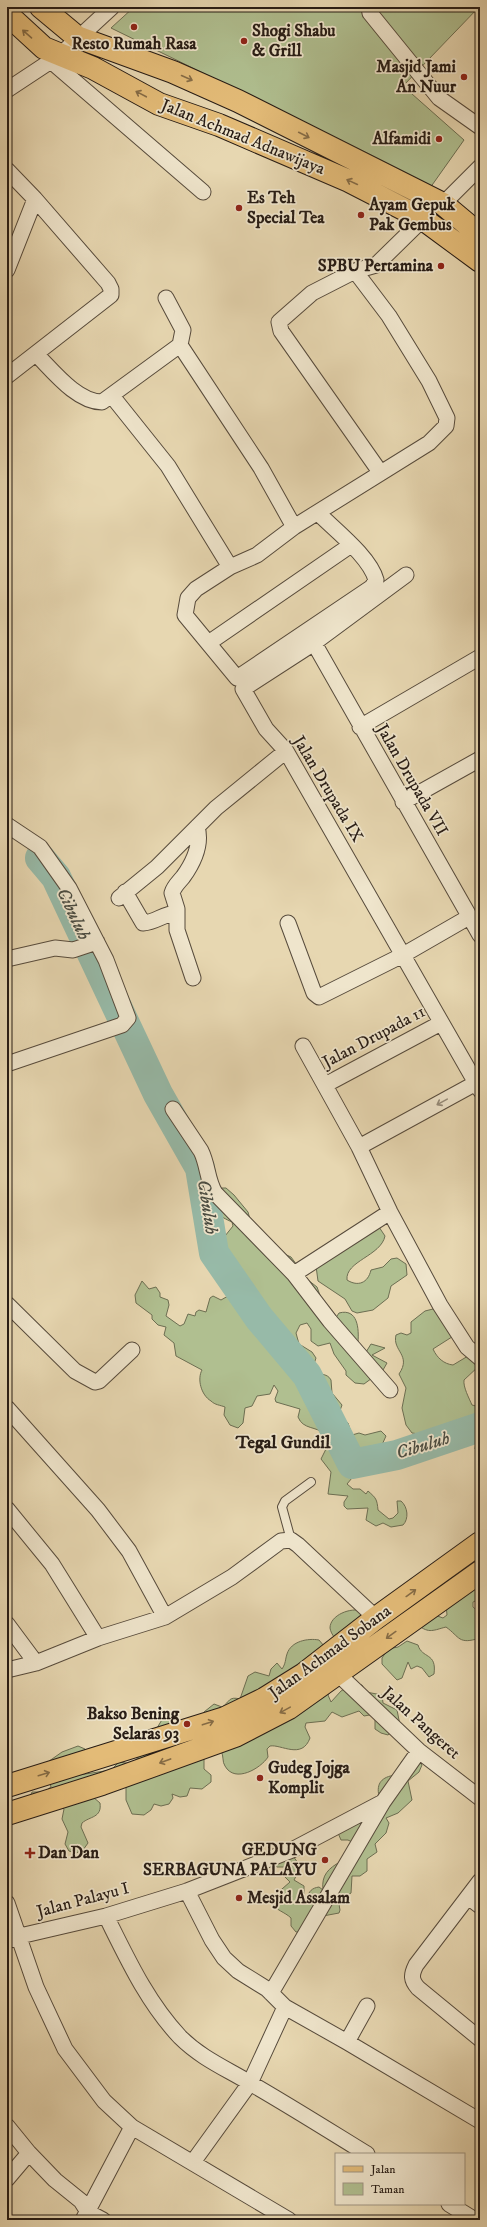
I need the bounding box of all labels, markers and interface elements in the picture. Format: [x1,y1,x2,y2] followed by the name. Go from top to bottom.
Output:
[252,20,336,62] place label: Shogi Shabu & Grill
[129,22,139,32] marker: Resto Rumah Rasa
[22,29,33,38] one-way arrow
[72,33,197,55] place label: Resto Rumah Rasa
[239,36,249,46] marker: Shogi Shabu & Grill
[376,56,457,98] place label: Masjid Jami An Nuur
[459,72,469,82] marker: Masjid Jami An Nuur
[181,75,193,82] one-way arrow
[136,90,148,98] one-way arrow
[156,93,329,180] street label: Jalan Achmad Adnawijaya
[371,128,432,150] place label: Alfamidi
[298,132,310,139] one-way arrow
[434,134,444,144] marker: Alfamidi
[346,178,358,185] one-way arrow
[247,187,325,229] place label: Es Teh Special Tea
[368,194,456,236] place label: Ayam Gepuk Pak Gembus
[234,203,244,213] marker: Es Teh Special Tea
[356,210,366,220] marker: Ayam Gepuk Pak Gembus
[318,255,434,277] place label: SPBU Pertamina
[436,261,446,271] marker: SPBU Pertamina
[370,718,453,840] street label: Jalan Drupada VII
[287,730,369,847] street label: Jalan Drupada IX
[51,884,95,944] water label: Cibuluh
[317,1001,429,1074] street label: Jalan Drupada 11
[436,1099,448,1106] one-way arrow
[192,1178,222,1236] water label: Cibuluh
[393,1427,453,1465] water label: Cibuluh
[235,1432,331,1454] district label: Tegal Gundil
[405,1589,416,1597] one-way arrow
[263,1600,396,1705] street label: Jalan Achmad Sobana
[386,1631,397,1639] one-way arrow
[376,1680,465,1765] street label: Jalan Pangeret
[87,1703,180,1745] place label: Bakso Bening Selaras 93
[279,1707,291,1714] one-way arrow
[182,1719,192,1729] marker: Bakso Bening Selaras 93
[202,1719,215,1726] one-way arrow
[160,1757,172,1765] one-way arrow
[268,1757,351,1799] place label: Gudeg Jojga Komplit
[38,1770,50,1778] one-way arrow
[255,1773,265,1783] marker: Gudeg Jojga Komplit
[143,1839,318,1881] place label: GEDUNG SERBAGUNA PALAYU
[38,1842,99,1864] place label: Dan Dan
[25,1848,35,1858] marker: Dan Dan
[320,1855,330,1865] marker: GEDUNG SERBAGUNA PALAYU
[32,1877,132,1923] street label: Jalan Palayu I
[247,1887,350,1909] place label: Mesjid Assalam
[234,1893,244,1903] marker: Mesjid Assalam
[335,2153,465,2205] legend
[370,2162,396,2177] text: Jalan
[371,2182,405,2197] text: Taman

